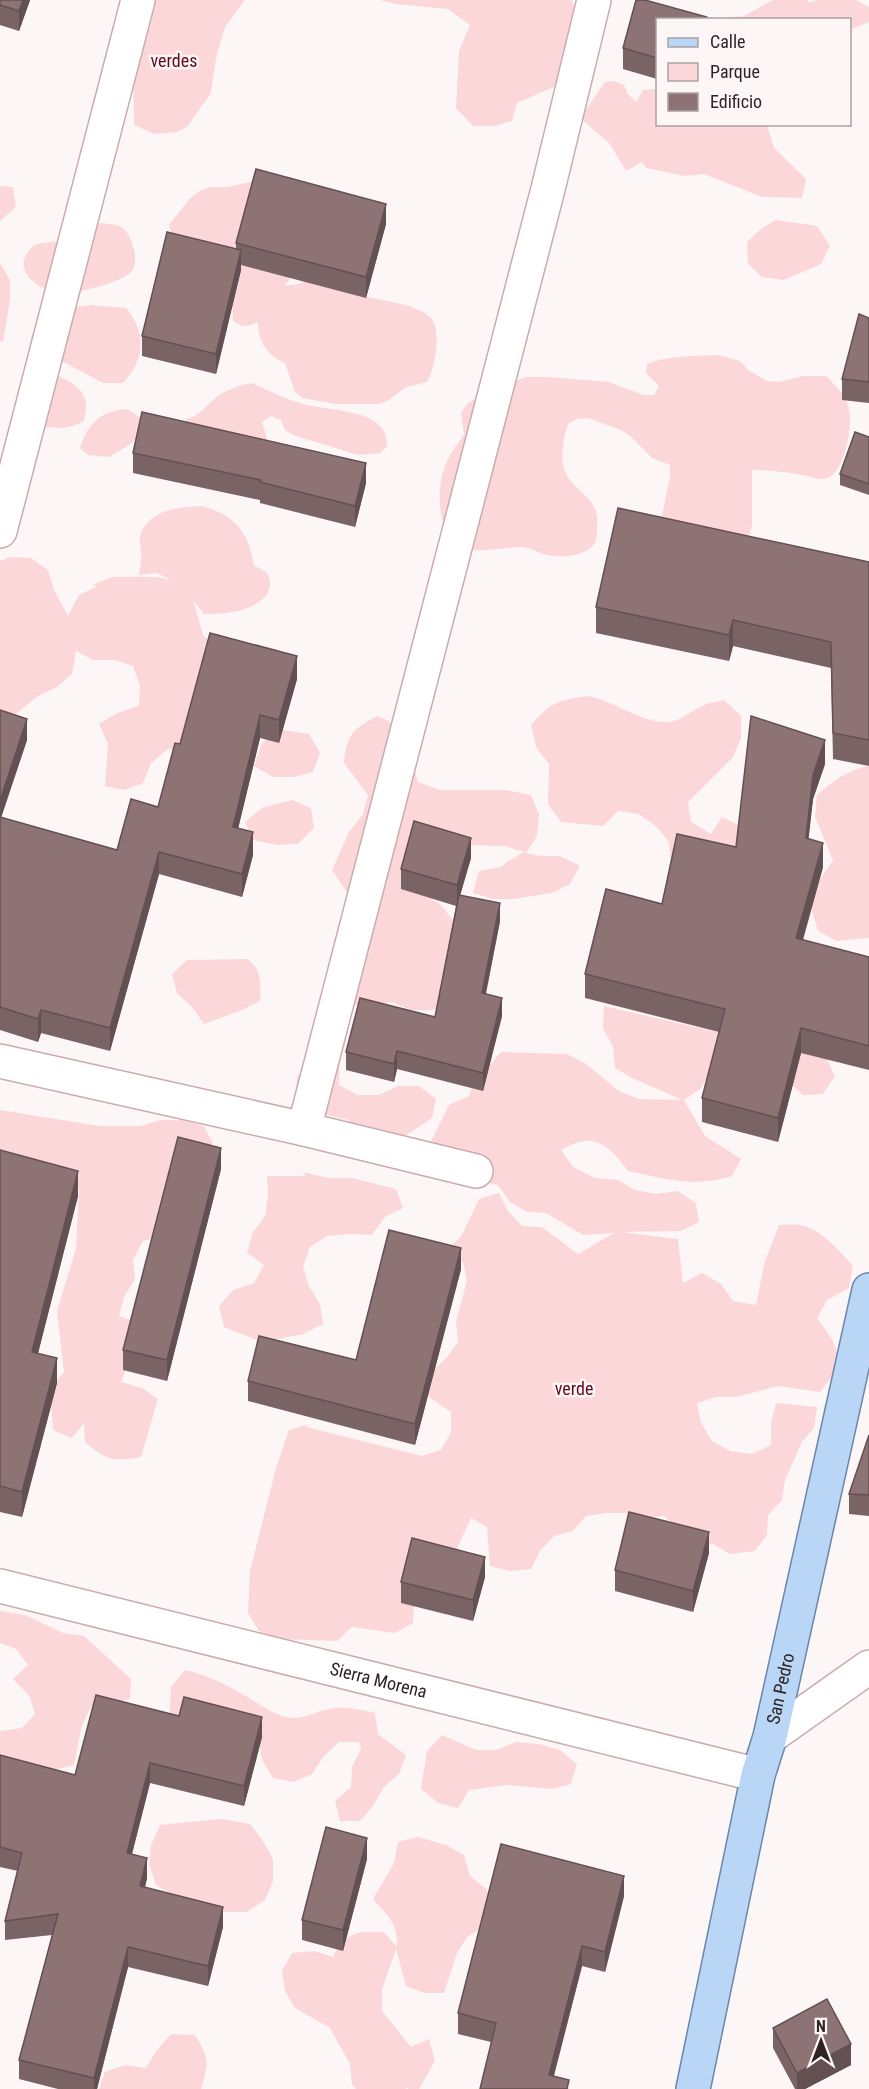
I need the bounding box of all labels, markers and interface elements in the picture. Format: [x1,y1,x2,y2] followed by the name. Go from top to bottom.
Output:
[656,18,851,126] legend
[710,31,746,52] text: Calle
[151,50,197,71] park label: verdes
[710,61,760,82] text: Parque
[710,91,762,112] text: Edificio
[555,1378,593,1399] park label: verde
[762,1651,798,1726] street label: San Pedro
[328,1658,429,1702] street label: Sierra Morena
[791,2011,851,2071] north arrow
[816,2017,826,2036] text: N

